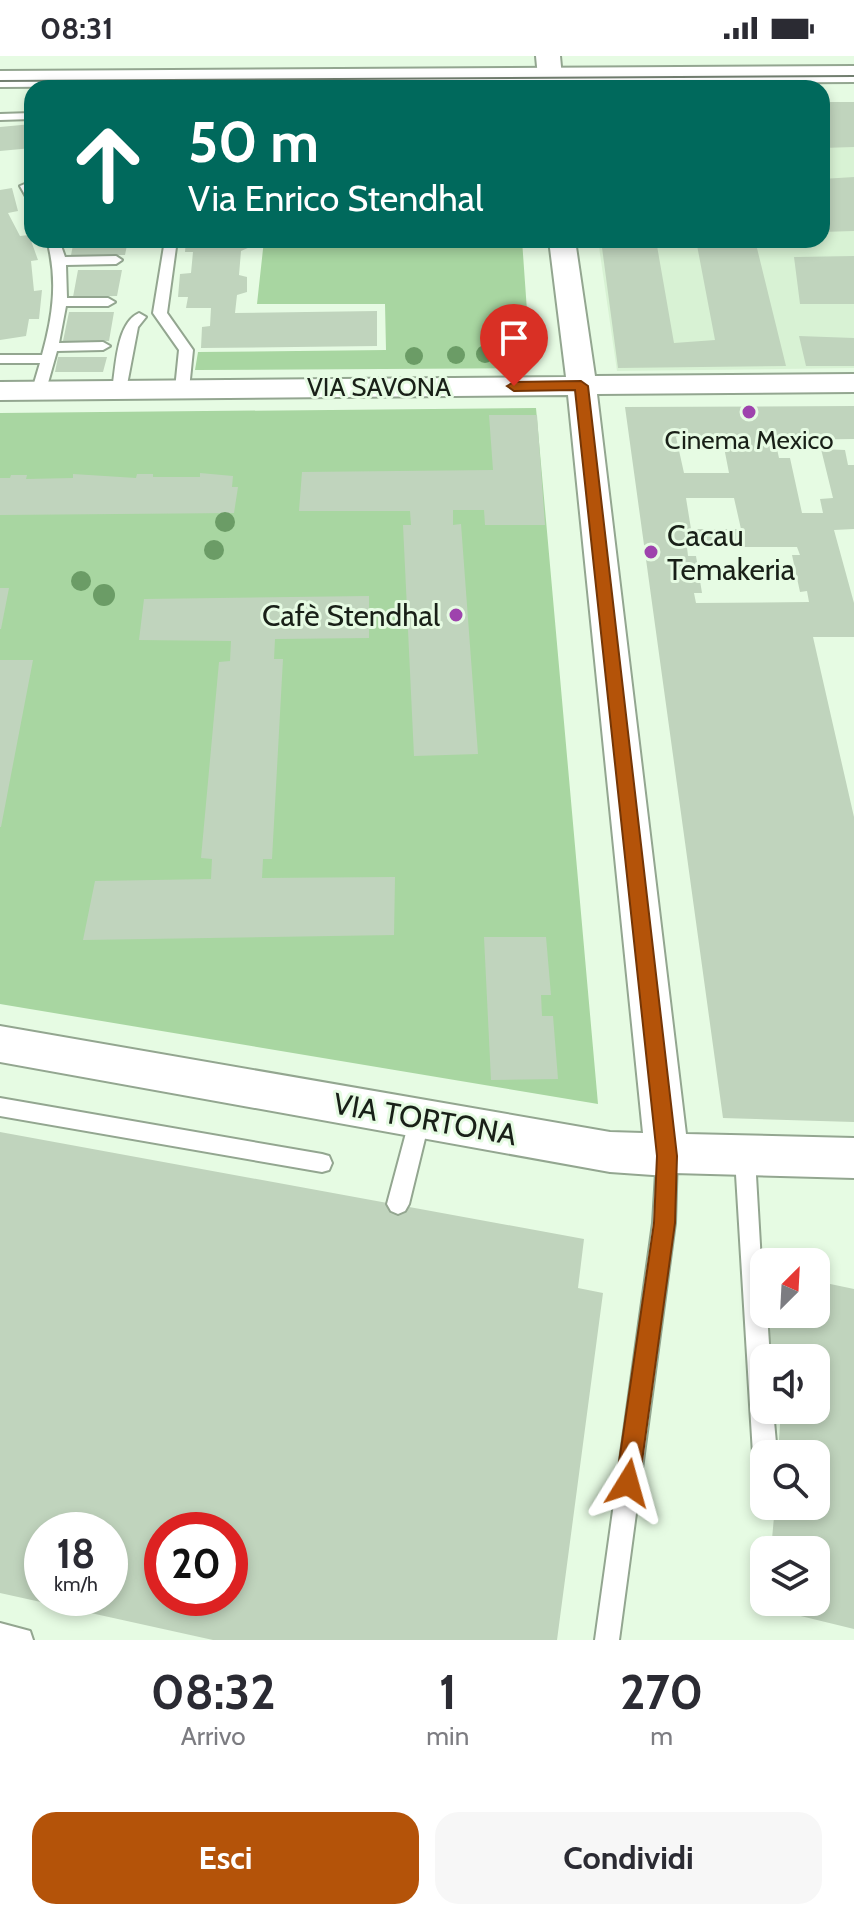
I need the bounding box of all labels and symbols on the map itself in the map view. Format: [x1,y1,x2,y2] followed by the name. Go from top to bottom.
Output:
[480,304,548,386] pin
[307,371,451,403] street label: VIA SAVONA
[740,403,758,421] marker: Cinema Mexico
[664,424,834,456] place label: Cinema Mexico
[667,517,796,588] place label: Cacau Temakeria
[642,543,660,561] marker: Cacau Temakeria
[262,597,440,634] place label: Cafè Stendhal
[447,606,465,624] marker: Cafè Stendhal
[331,1085,520,1153] street label: VIA TORTONA
[750,1248,830,1328] north arrow
[586,1441,670,1525] position arrow
[144,1512,248,1616] speed limit sign: 20

